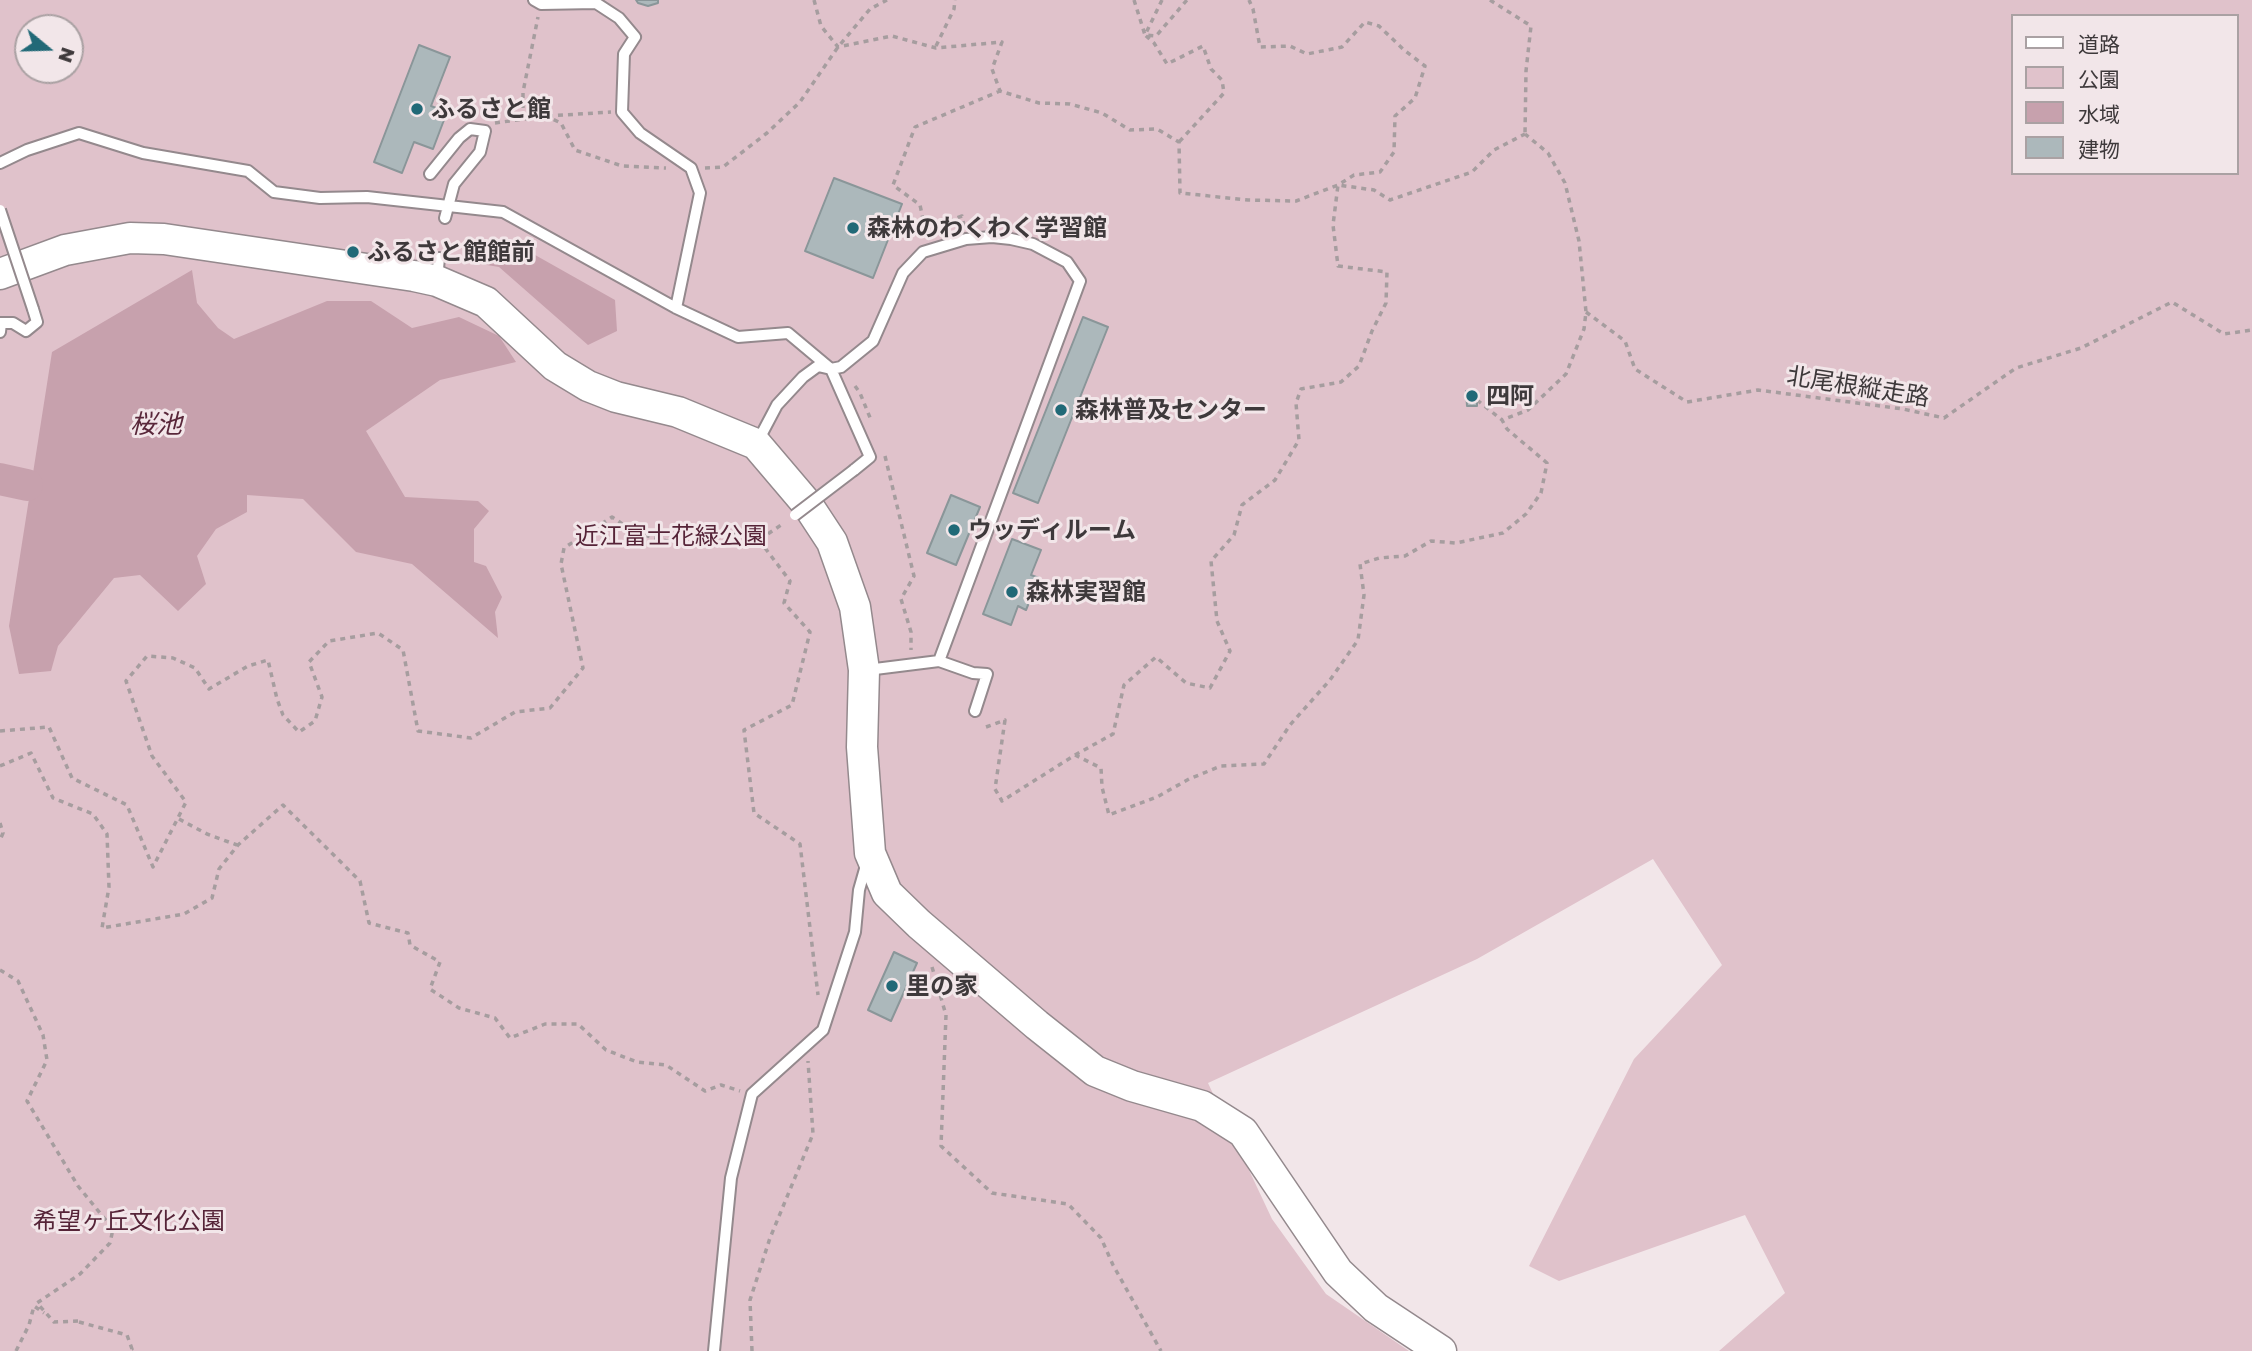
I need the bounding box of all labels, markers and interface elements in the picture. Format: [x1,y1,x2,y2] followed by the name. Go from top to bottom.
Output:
[14,14,84,84] north arrow
[2010,14,2238,175] legend
[2078,31,2120,57] text: 道路
[54,45,81,66] text: N
[2078,66,2120,92] text: 公園
[431,95,551,123] place label: ふるさと館
[409,101,425,117] marker: ふるさと館
[2078,101,2120,127] text: 水域
[2078,136,2120,162] text: 建物
[867,214,1107,242] place label: 森林のわくわく学習館
[845,220,861,236] marker: 森林のわくわく学習館
[367,238,535,266] place label: ふるさと館館前
[345,244,361,260] marker: ふるさと館館前
[1785,362,1931,412] street label: 北尾根縦走路
[1486,382,1534,410] place label: 四阿
[1464,388,1480,404] marker: 四阿
[1075,396,1267,424] place label: 森林普及センター
[1053,402,1069,418] marker: 森林普及センター
[130,409,182,441] water label: 桜池
[968,516,1136,544] place label: ウッディルーム
[575,522,767,550] park label: 近江富士花緑公園
[946,522,962,538] marker: ウッディルーム
[1026,578,1146,606] place label: 森林実習館
[1004,584,1020,600] marker: 森林実習館
[906,972,978,1000] place label: 里の家
[884,978,900,994] marker: 里の家
[33,1207,225,1235] park label: 希望ヶ丘文化公園

